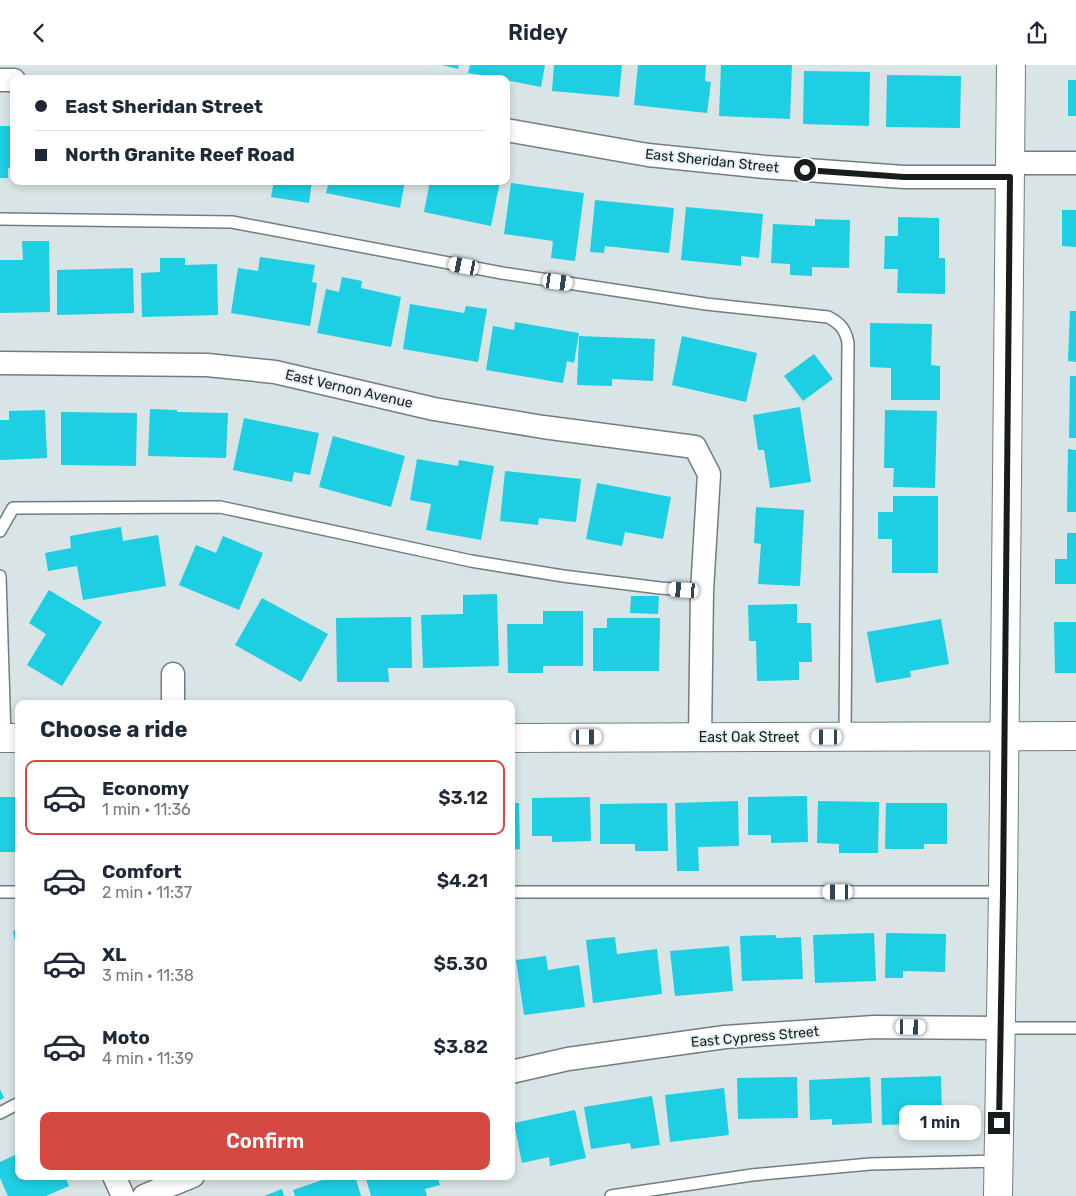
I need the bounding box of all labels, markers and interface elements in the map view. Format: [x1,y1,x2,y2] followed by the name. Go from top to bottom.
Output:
[25,19,53,47] icon: back
[508,19,568,46] text: Ridey
[1023,19,1051,47] icon: share
[65,95,263,118] text: East Sheridan Street
[65,143,295,166] text: North Granite Reef Road
[644,146,780,177] street label: East Sheridan Street
[794,159,816,181] route start
[447,256,480,276] car
[542,272,573,292] car
[283,366,415,412] street label: East Vernon Avenue
[668,581,699,599] car
[40,716,187,743] text: Choose a ride
[699,729,800,746] street label: East Oak Street
[572,730,602,745] car
[812,730,842,745] car
[42,775,87,820] icon: car
[102,777,189,800] text: Economy
[438,786,488,809] text: $3.12
[102,800,191,819] text: 1 min · 11:36
[42,858,87,903] icon: car
[102,860,182,883] text: Comfort
[437,869,488,892] text: $4.21
[102,883,192,902] text: 2 min · 11:37
[823,885,853,900] car
[42,941,87,986] icon: car
[102,943,126,966] text: XL
[433,952,488,975] text: $5.30
[102,966,194,985] text: 3 min · 11:38
[895,1019,926,1035] car
[690,1023,820,1051] street label: East Cypress Street
[42,1024,87,1069] icon: car
[102,1026,150,1049] text: Moto
[433,1035,488,1058] text: $3.82
[102,1049,194,1068] text: 4 min · 11:39
[899,1105,982,1141] callout: 1 min
[40,1112,490,1170] button: Confirm
[988,1112,1010,1134] route end
[920,1113,960,1132] text: 1 min

